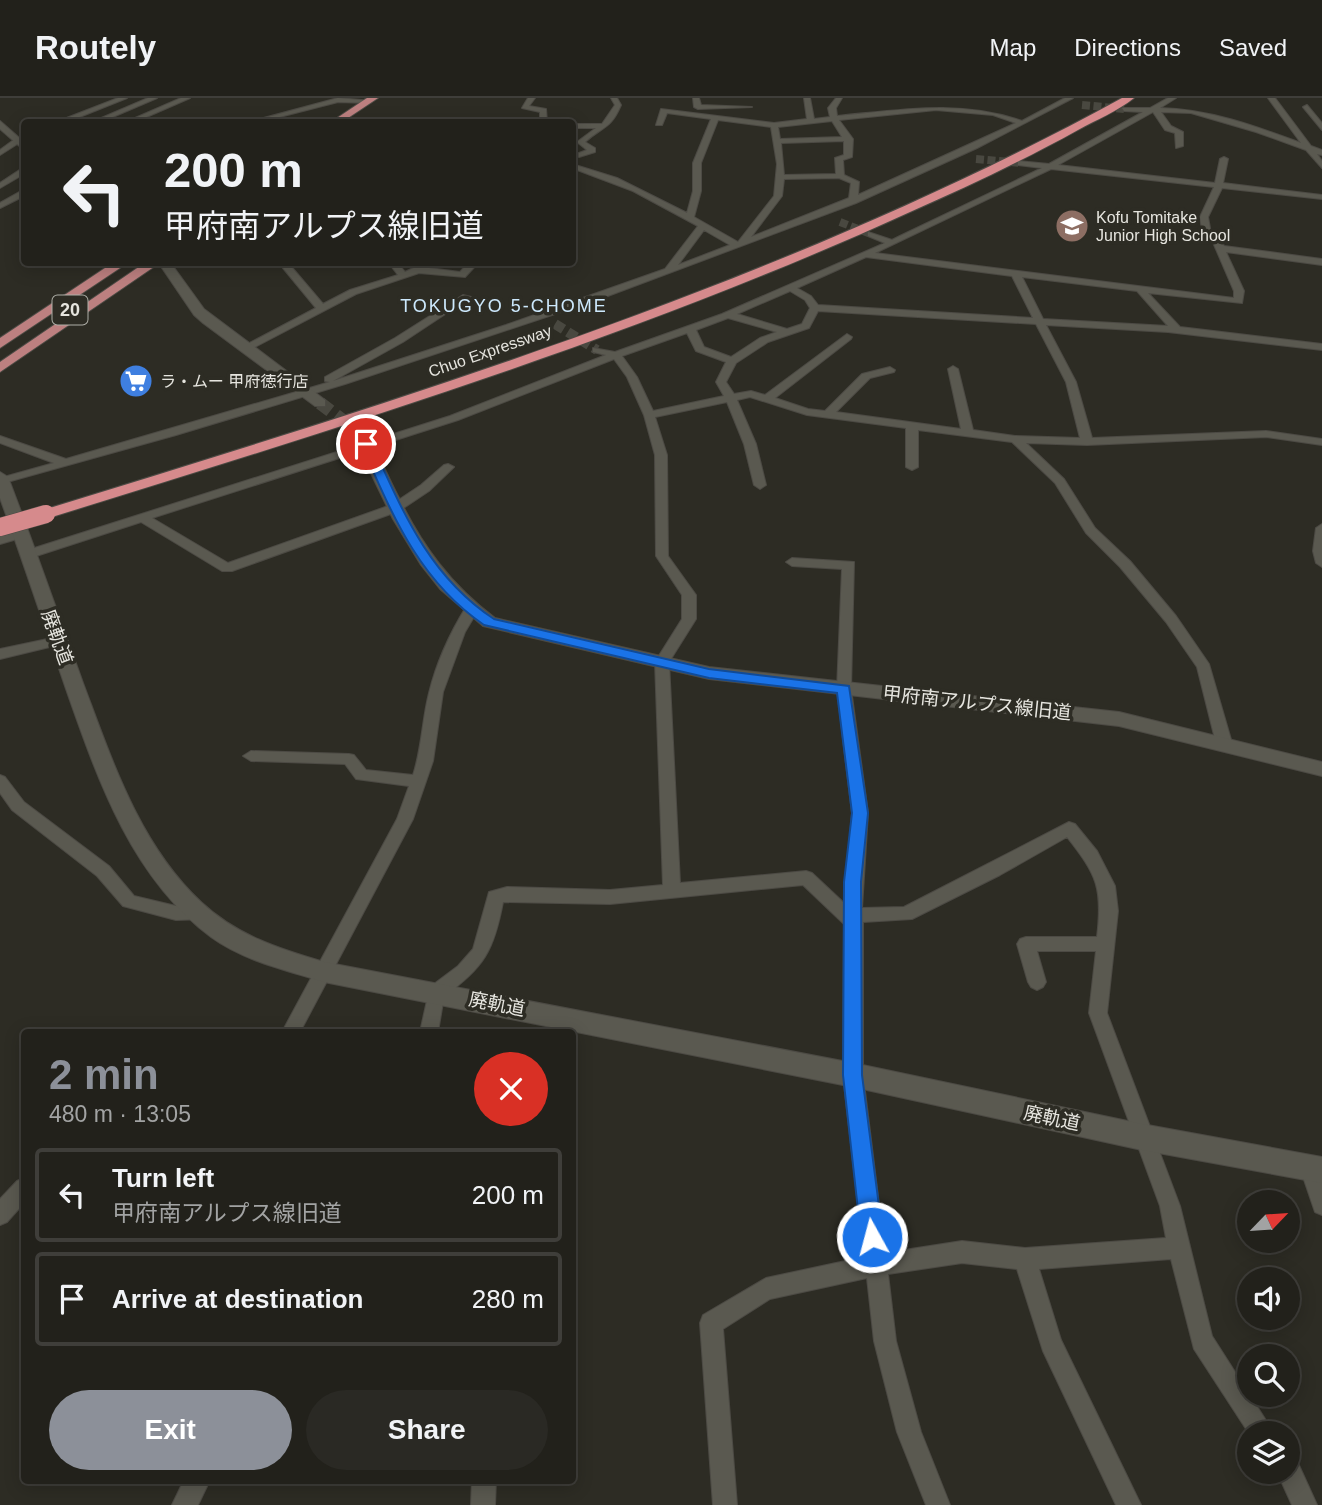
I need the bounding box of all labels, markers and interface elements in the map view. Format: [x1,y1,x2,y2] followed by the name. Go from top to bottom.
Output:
[35,29,156,66] text: Routely
[990,34,1036,61] text: Map
[1074,34,1181,61] text: Directions
[1219,34,1287,61] text: Saved
[164,143,303,197] text: 200 m
[49,147,140,238] icon: left
[1053,207,1091,245] school or university icon: Kofu Tomitake Junior High School
[164,208,484,244] text: 甲府南アルプス線旧道
[1096,209,1230,244] place label: Kofu Tomitake Junior High School
[52,295,88,324] road number: 20
[400,296,608,316] district label: TOKUGYO 5-CHOME
[426,322,554,380] street label: Chuo Expressway
[117,362,155,400] supermarket icon: ラ・ムー 甲府徳行店
[160,373,308,390] place label: ラ・ムー 甲府徳行店
[336,414,396,474] pin
[347,425,385,463] icon: arrive
[37,607,77,667] street label: 廃軌道
[882,683,1072,723] street label: 甲府南アルプス線旧道
[467,988,527,1020] street label: 廃軌道
[49,1051,159,1098] text: 2 min
[474,1052,548,1126] button: close
[49,1101,191,1127] text: 480 m · 13:05
[1022,1102,1082,1134] street label: 廃軌道
[112,1163,214,1193] text: Turn left
[53,1176,91,1214] icon: left
[472,1180,544,1210] text: 200 m
[1237,1190,1300,1253] north arrow
[1237,1190,1300,1484] map controls
[112,1200,342,1226] text: 甲府南アルプス線旧道
[835,1200,909,1274] position arrow
[1237,1267,1300,1330] button: sound
[53,1280,91,1318] icon: arrive
[112,1284,363,1314] text: Arrive at destination
[472,1284,544,1314] text: 280 m
[1237,1344,1300,1407] button: search
[49,1390,292,1470] button: Exit
[306,1390,548,1470] button: Share
[1237,1421,1300,1484] button: layers

